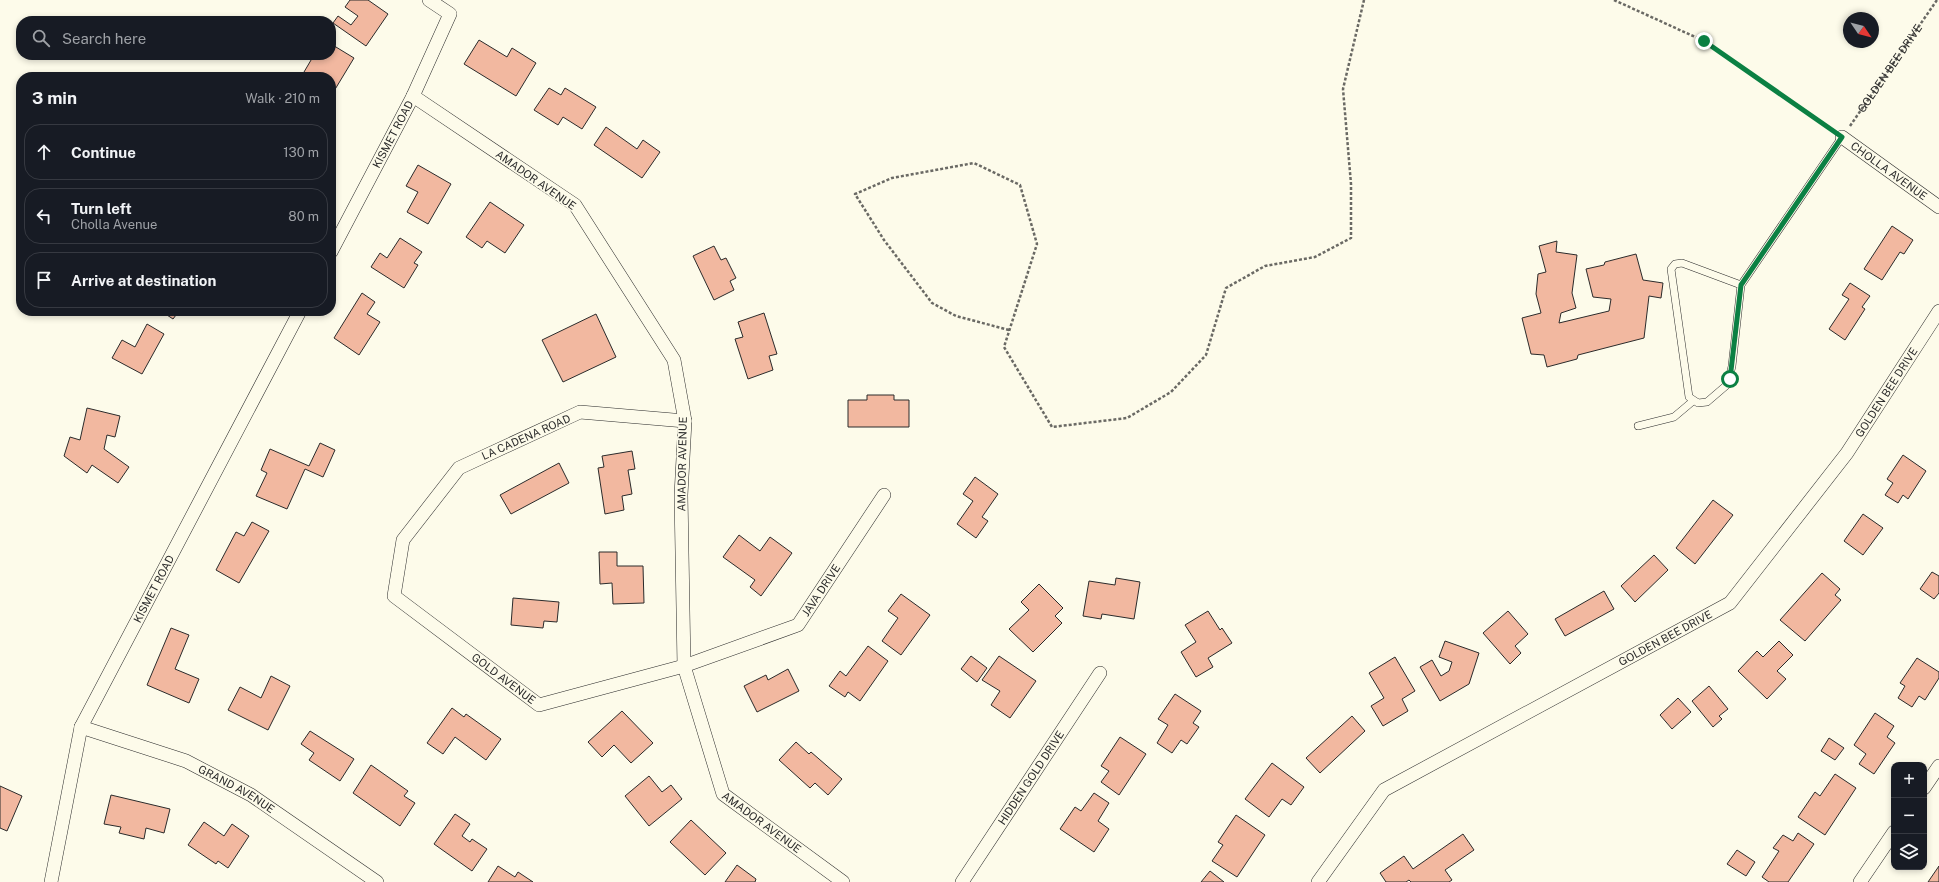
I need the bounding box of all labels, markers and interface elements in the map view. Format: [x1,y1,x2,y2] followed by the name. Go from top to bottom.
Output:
[1843,12,1879,48] north arrow
[16,16,336,60] search box
[1855,22,1924,115] street label: GOLDEN BEE DRIVE
[30,27,52,49] icon: search
[62,30,146,47] text: Search here
[1695,32,1713,50] route end
[32,88,77,108] text: 3 min
[245,91,320,106] text: Walk · 210 m
[370,98,416,170] street label: KISMET ROAD
[1849,139,1930,203] street label: CHOLLA AVENUE
[33,141,55,163] icon: ahead
[71,144,136,161] text: Continue
[283,145,319,160] text: 130 m
[494,148,578,212] street label: AMADOR AVENUE
[71,200,132,217] text: Turn left
[33,205,55,227] icon: left
[288,209,319,224] text: 80 m
[71,217,157,232] text: Cholla Avenue
[33,269,55,291] icon: arrive
[71,272,216,289] text: Arrive at destination
[1853,345,1920,439] street label: GOLDEN BEE DRIVE
[1721,370,1739,388] route start
[480,412,573,462] street label: LA CADENA ROAD
[675,416,689,512] street label: AMADOR AVENUE
[131,553,177,625] street label: KISMET ROAD
[800,562,843,618] street label: JAVA DRIVE
[1617,608,1714,668] street label: GOLDEN BEE DRIVE
[470,651,538,706] street label: GOLD AVENUE
[996,728,1066,827] street label: HIDDEN GOLD DRIVE
[1891,762,1927,870] map controls
[1891,762,1927,798] button: +
[196,763,277,815] street label: GRAND AVENUE
[720,789,804,855] street label: AMADOR AVENUE
[1891,798,1927,834] button: −
[1891,834,1927,870] button: layers

